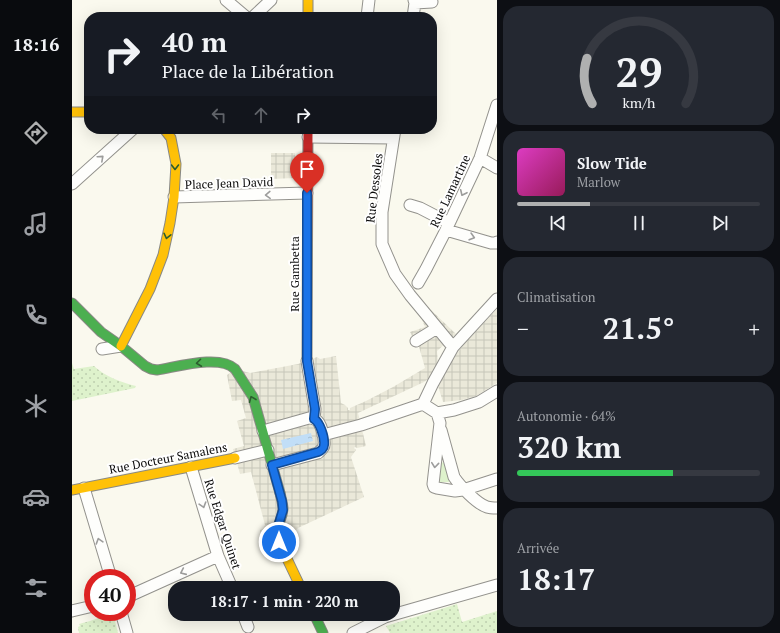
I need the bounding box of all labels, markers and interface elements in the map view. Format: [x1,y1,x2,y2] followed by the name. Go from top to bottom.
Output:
[162,23,227,60] text: 40 m
[96,28,148,80] icon: right
[13,32,59,56] text: 18:16
[615,44,662,99] text: 29
[162,59,334,83] text: Place de la Libération
[622,92,656,111] text: km/h
[208,104,230,126] icon: left
[250,104,272,126] icon: ahead
[292,104,314,126] icon: right
[22,119,50,147] icon: directions
[290,152,324,193] pin
[362,152,386,224] street label: Rue Dessoles
[427,152,473,230] street label: Rue Lamartine
[577,153,647,173] text: Slow Tide
[96,155,104,163] one-way arrow
[296,158,318,180] icon: arrive
[171,164,179,170] one-way arrow
[577,173,620,191] text: Marlow
[185,174,274,192] street label: Place Jean David
[460,189,468,196] one-way arrow
[265,190,271,199] one-way arrow
[22,210,50,238] icon: music
[547,212,569,234] icon: previous
[628,212,650,234] icon: pause
[709,212,731,234] icon: next
[164,232,172,239] one-way arrow
[468,232,475,241] one-way arrow
[287,236,302,312] street label: Rue Gambetta
[517,288,596,306] text: Climatisation
[22,301,50,329] icon: phone
[602,308,675,348] text: 21.5°
[517,314,529,343] text: −
[748,314,760,343] text: +
[196,358,202,367] one-way arrow
[22,392,50,420] icon: climate
[249,395,257,402] one-way arrow
[517,407,616,425] text: Autonomie · 64%
[517,427,621,467] text: 320 km
[108,439,228,477] street label: Rue Docteur Samalens
[431,462,440,468] one-way arrow
[201,477,245,572] street label: Rue Edgar Quinet
[22,483,50,511] icon: car
[198,501,207,508] one-way arrow
[258,521,300,563] position arrow
[95,537,104,544] one-way arrow
[517,539,559,557] text: Arrivée
[517,559,595,599] text: 18:17
[179,567,187,575] one-way arrow
[84,569,136,621] speed limit sign: 40
[22,574,50,602] icon: filters
[210,591,358,611] text: 18:17 · 1 min · 220 m

